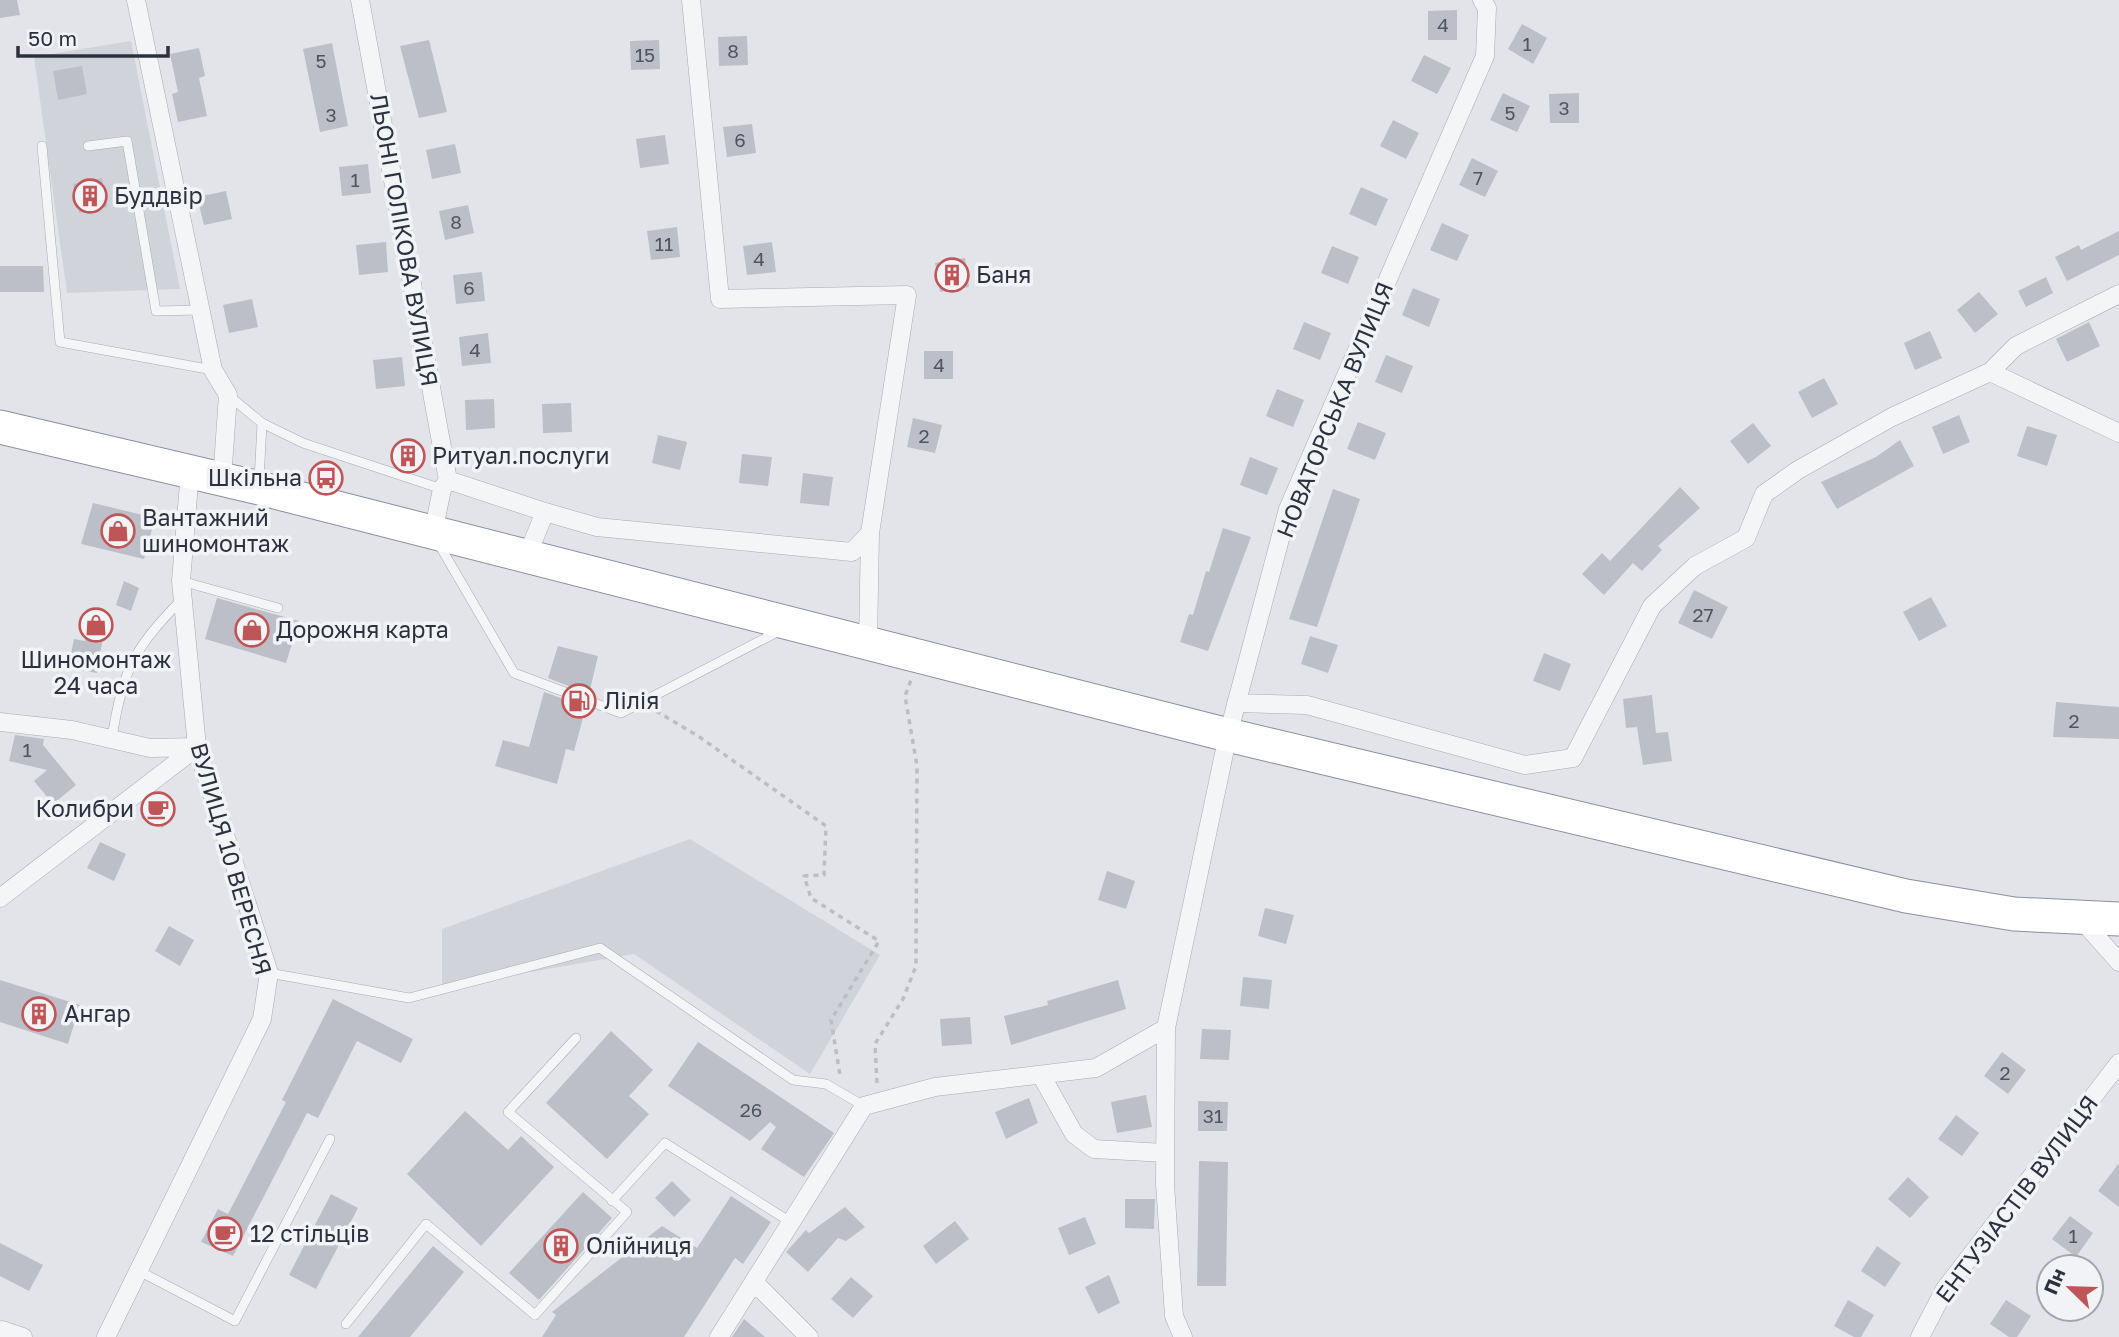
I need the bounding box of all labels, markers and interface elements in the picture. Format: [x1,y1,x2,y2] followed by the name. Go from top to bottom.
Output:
[1437,13,1449,36] house number: 4
[18,14,168,58] scale bar
[28,25,77,51] text: 50 m
[1522,32,1532,55] house number: 1
[727,39,739,62] house number: 8
[635,43,655,66] house number: 15
[315,49,327,72] house number: 5
[365,91,445,388] street label: ЛЬОНІ ГОЛІКОВА ВУЛИЦЯ
[1558,96,1570,119] house number: 3
[1504,101,1516,124] house number: 5
[325,103,337,126] house number: 3
[734,128,746,151] house number: 6
[1473,166,1483,189] house number: 7
[350,168,360,191] house number: 1
[71,177,109,215] building icon: Буддвір
[114,181,203,209] place label: Буддвір
[450,210,462,233] house number: 8
[655,232,673,255] house number: 11
[753,247,765,270] house number: 4
[933,256,971,294] building icon: Баня
[976,260,1031,288] place label: Баня
[463,276,475,299] house number: 6
[1270,278,1398,542] street label: НОВАТОРСЬКА ВУЛИЦЯ
[469,338,481,361] house number: 4
[933,353,945,376] house number: 4
[918,424,930,447] house number: 2
[389,437,427,475] building icon: Ритуал.послуги
[432,441,609,469] place label: Ритуал.послуги
[307,459,345,497] bus stop icon: Шкільна
[208,463,302,491] place label: Шкільна
[142,503,289,557] place label: Вантажний шиномонтаж
[99,512,137,550] shop icon: Вантажний шиномонтаж
[1692,603,1714,626] house number: 27
[77,606,115,644] shop icon: Шиномонтаж 24 часа
[233,611,271,649] shop icon: Дорожня карта
[276,615,449,643] place label: Дорожня карта
[21,645,171,699] place label: Шиномонтаж 24 часа
[560,682,598,720] fuel station icon: Лілія
[604,686,659,714] place label: Лілія
[2068,709,2080,732] house number: 2
[22,738,32,761] house number: 1
[185,739,279,978] street label: ВУЛИЦЯ 10 ВЕРЕСНЯ
[139,790,177,828] cafe icon: Колибри
[35,794,134,822] place label: Колибри
[20,995,58,1033] building icon: Ангар
[64,999,131,1027] place label: Ангар
[1999,1061,2011,1084] house number: 2
[1929,1089,2103,1307] street label: ЕНТУЗІАСТІВ ВУЛИЦЯ
[740,1098,762,1121] house number: 26
[1203,1104,1223,1127] house number: 31
[206,1215,244,1253] cafe icon: 12 стільців
[250,1219,369,1247] place label: 12 стільців
[2068,1224,2078,1247] house number: 1
[542,1227,580,1265] building icon: Олійниця
[586,1231,692,1259] place label: Олійниця
[2035,1253,2105,1323] north arrow
[2038,1265,2070,1298] text: Пн

